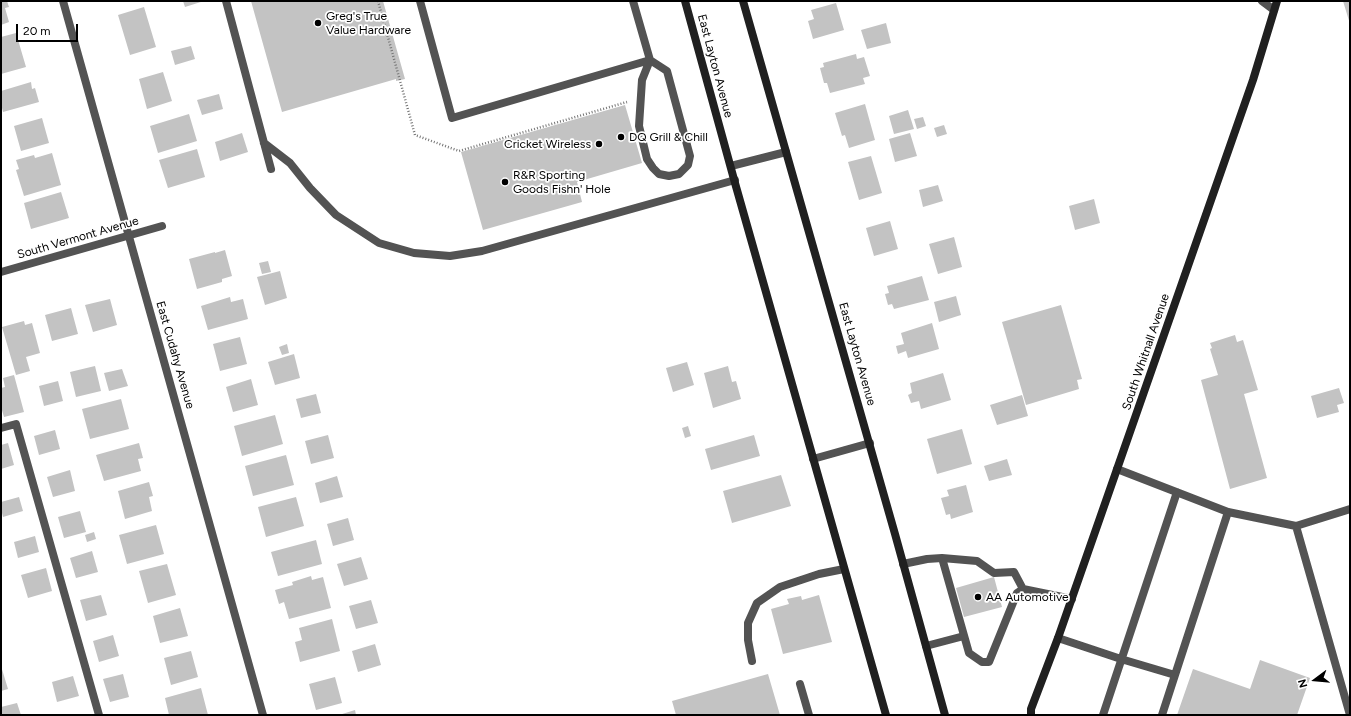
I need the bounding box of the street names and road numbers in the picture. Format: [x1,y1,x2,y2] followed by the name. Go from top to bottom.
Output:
[694,13,736,119] street label: East Layton Avenue
[16,214,140,262] street label: South Vermont Avenue
[1119,292,1173,412] street label: South Whitnall Avenue
[153,300,197,410] street label: East Cudahy Avenue
[835,301,879,407] street label: East Layton Avenue

